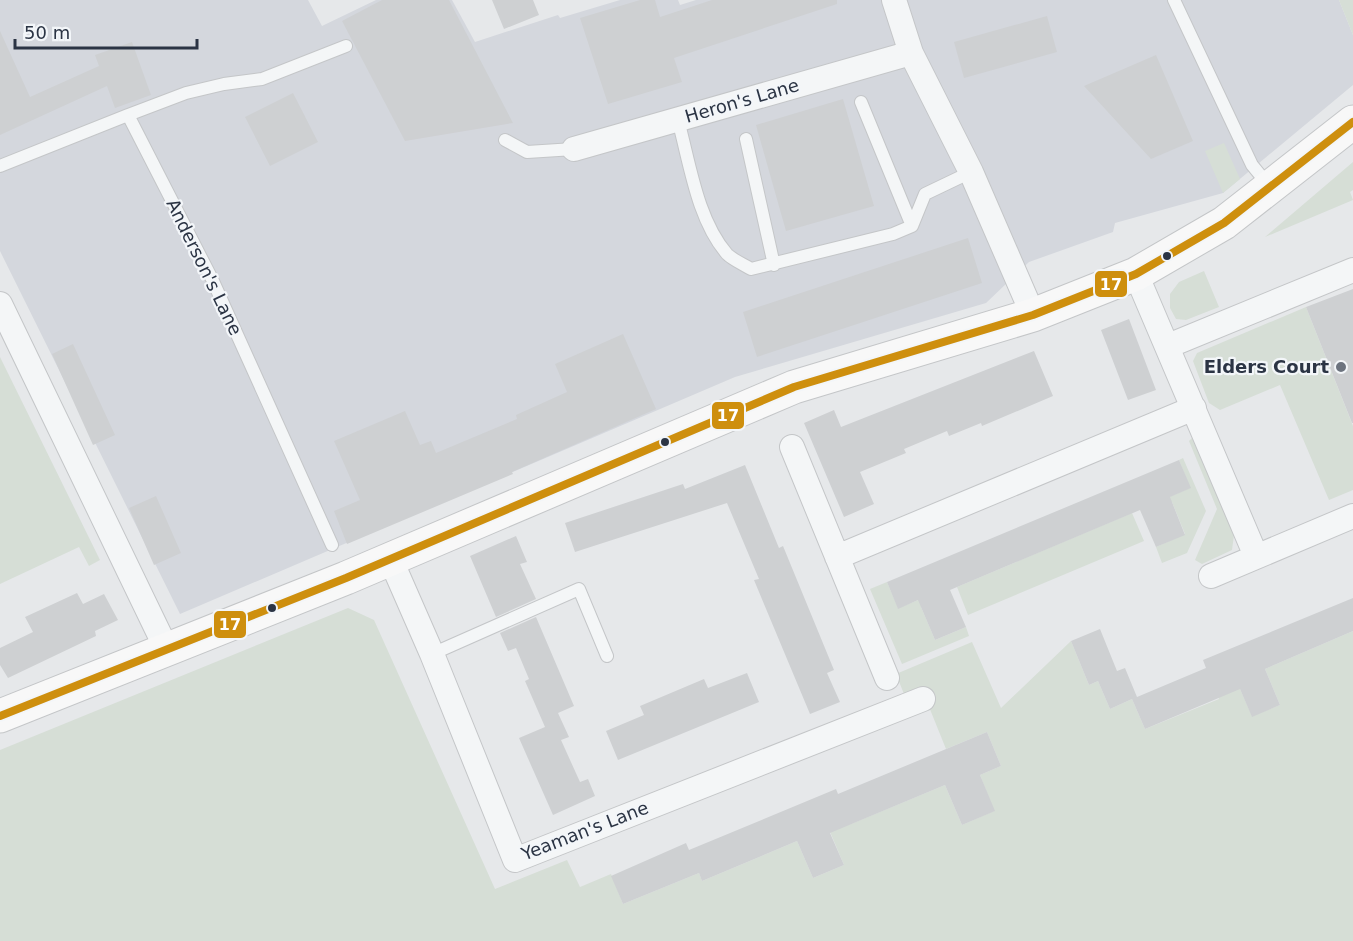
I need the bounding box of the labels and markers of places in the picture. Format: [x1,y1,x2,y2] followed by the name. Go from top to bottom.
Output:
[1161,250,1173,262] unlabelled marker
[1204,356,1329,377] place label: Elders Court
[1334,360,1348,374] marker: Elders Court
[659,436,671,448] unlabelled marker
[266,602,278,614] unlabelled marker

